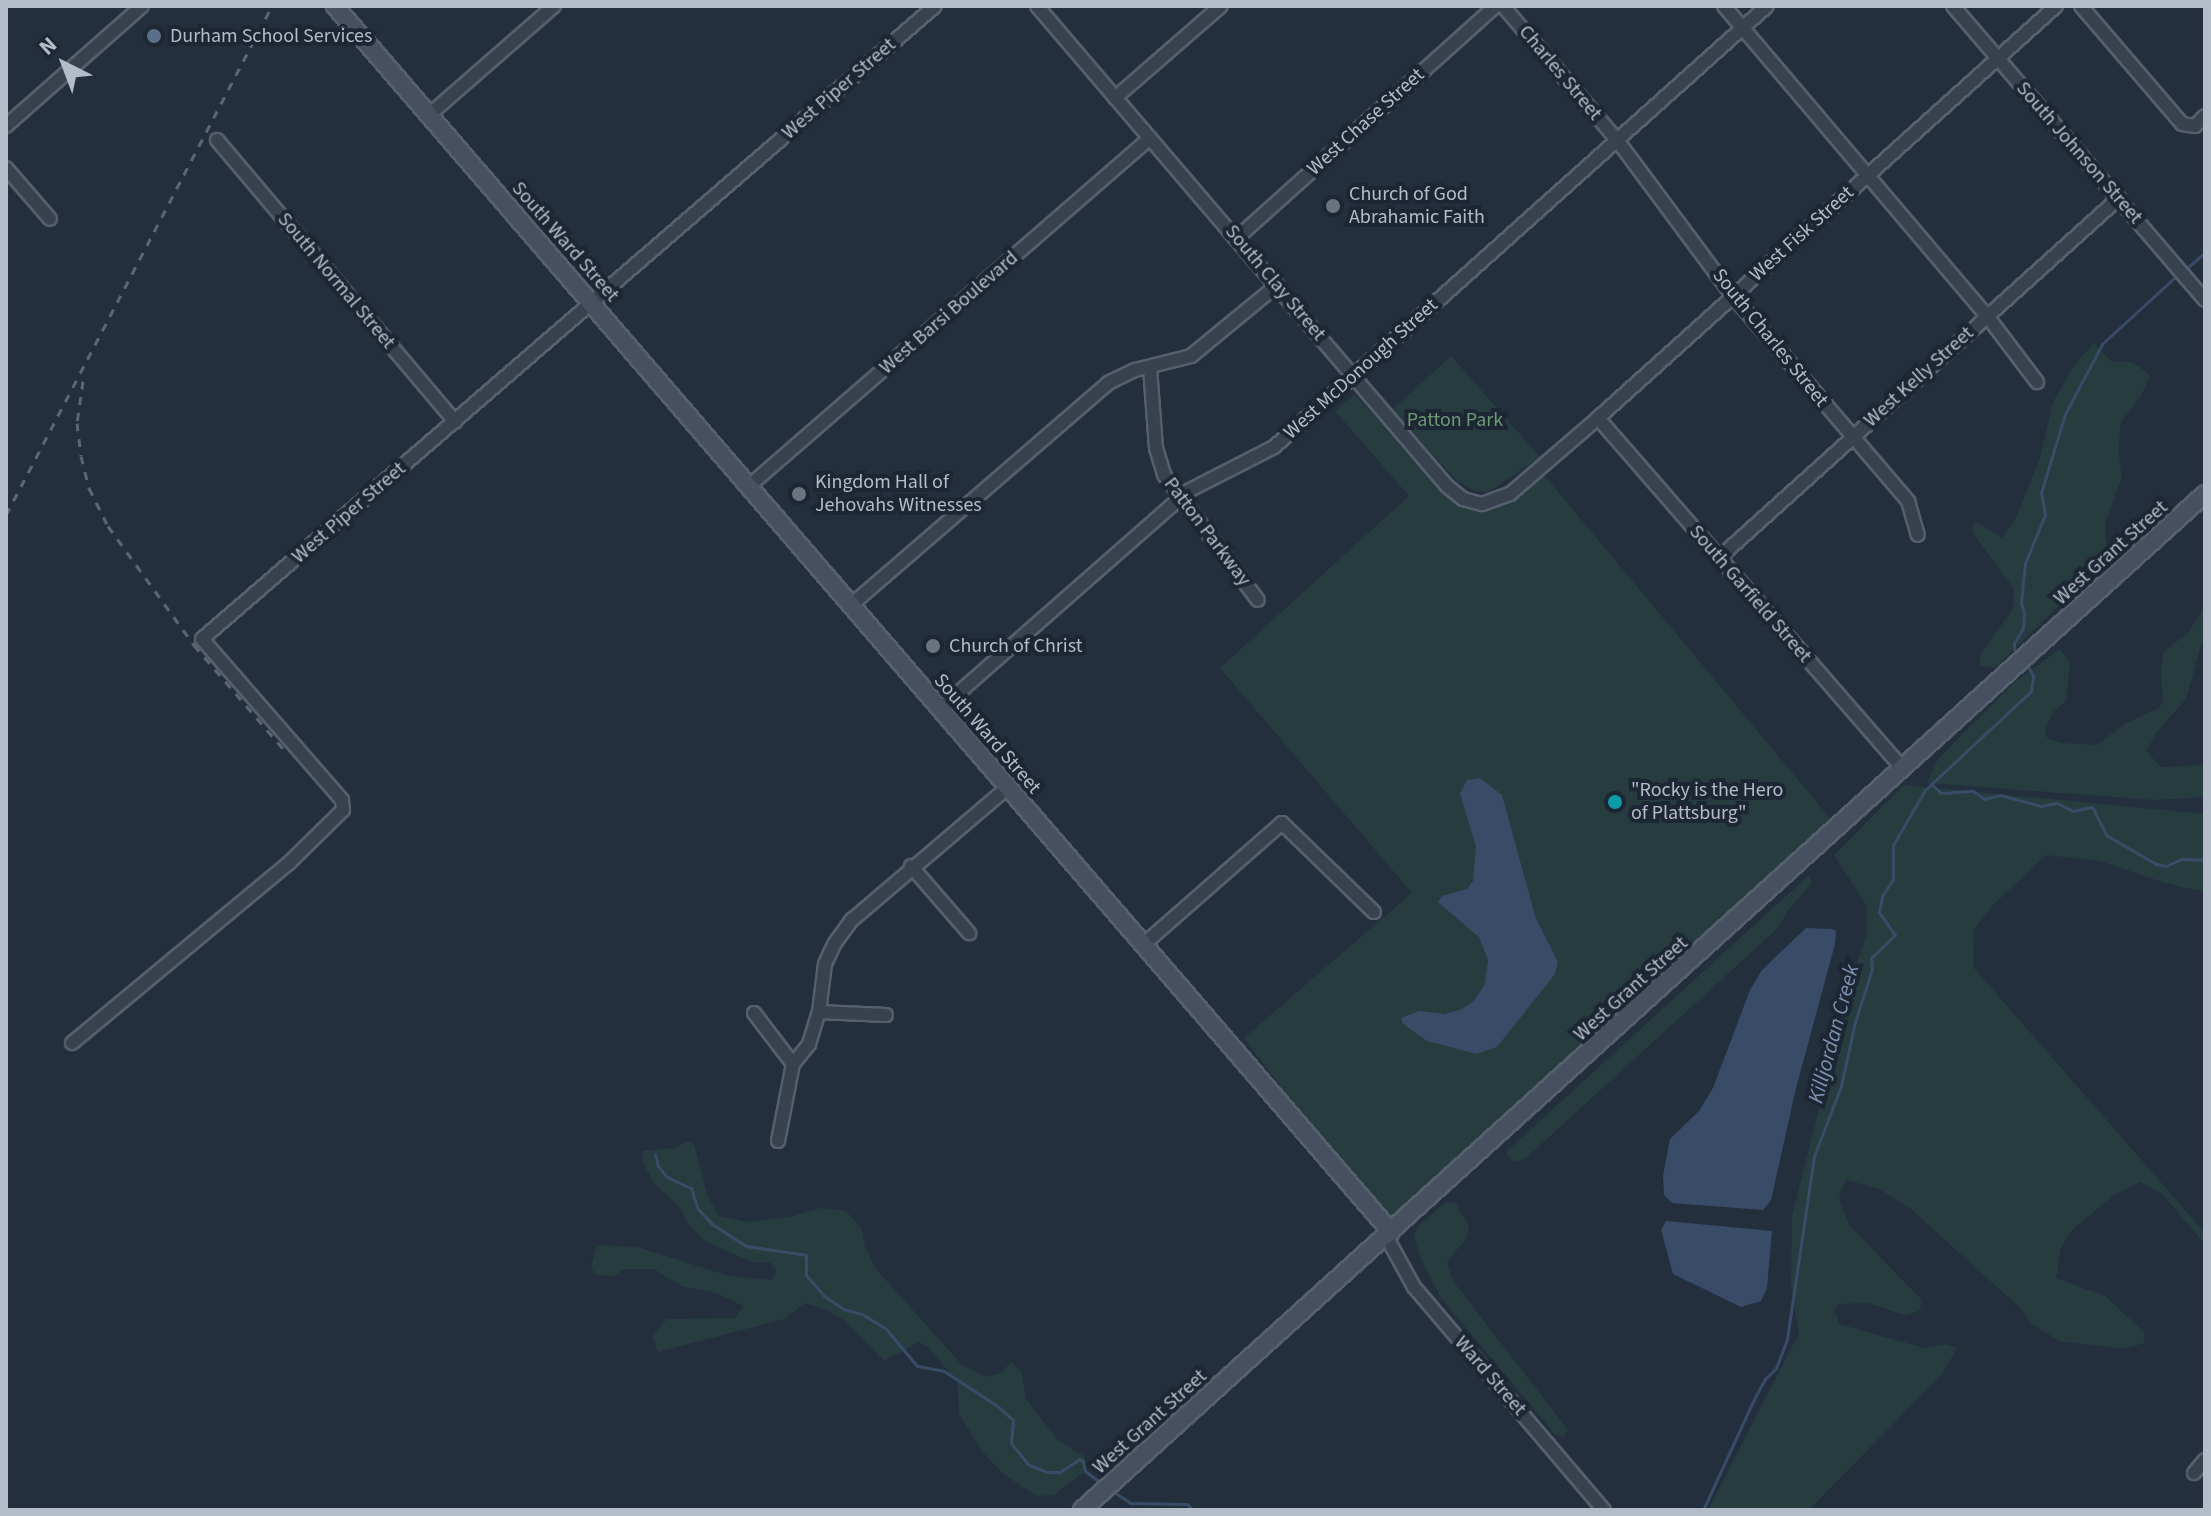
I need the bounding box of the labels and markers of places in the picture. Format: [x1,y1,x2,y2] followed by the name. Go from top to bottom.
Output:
[170,24,372,48] place label: Durham School Services
[145,27,163,45] marker: Durham School Services
[1349,182,1485,229] place label: Church of God Abrahamic Faith
[1324,197,1342,215] marker: Church of God Abrahamic Faith
[815,470,982,517] place label: Kingdom Hall of Jehovahs Witnesses
[790,485,808,503] marker: Kingdom Hall of Jehovahs Witnesses
[949,634,1082,658] place label: Church of Christ
[924,637,942,655] marker: Church of Christ
[1631,778,1783,825] place label: "Rocky is the Hero of Plattsburg"
[1606,793,1624,811] marker: "Rocky is the Hero of Plattsburg"

